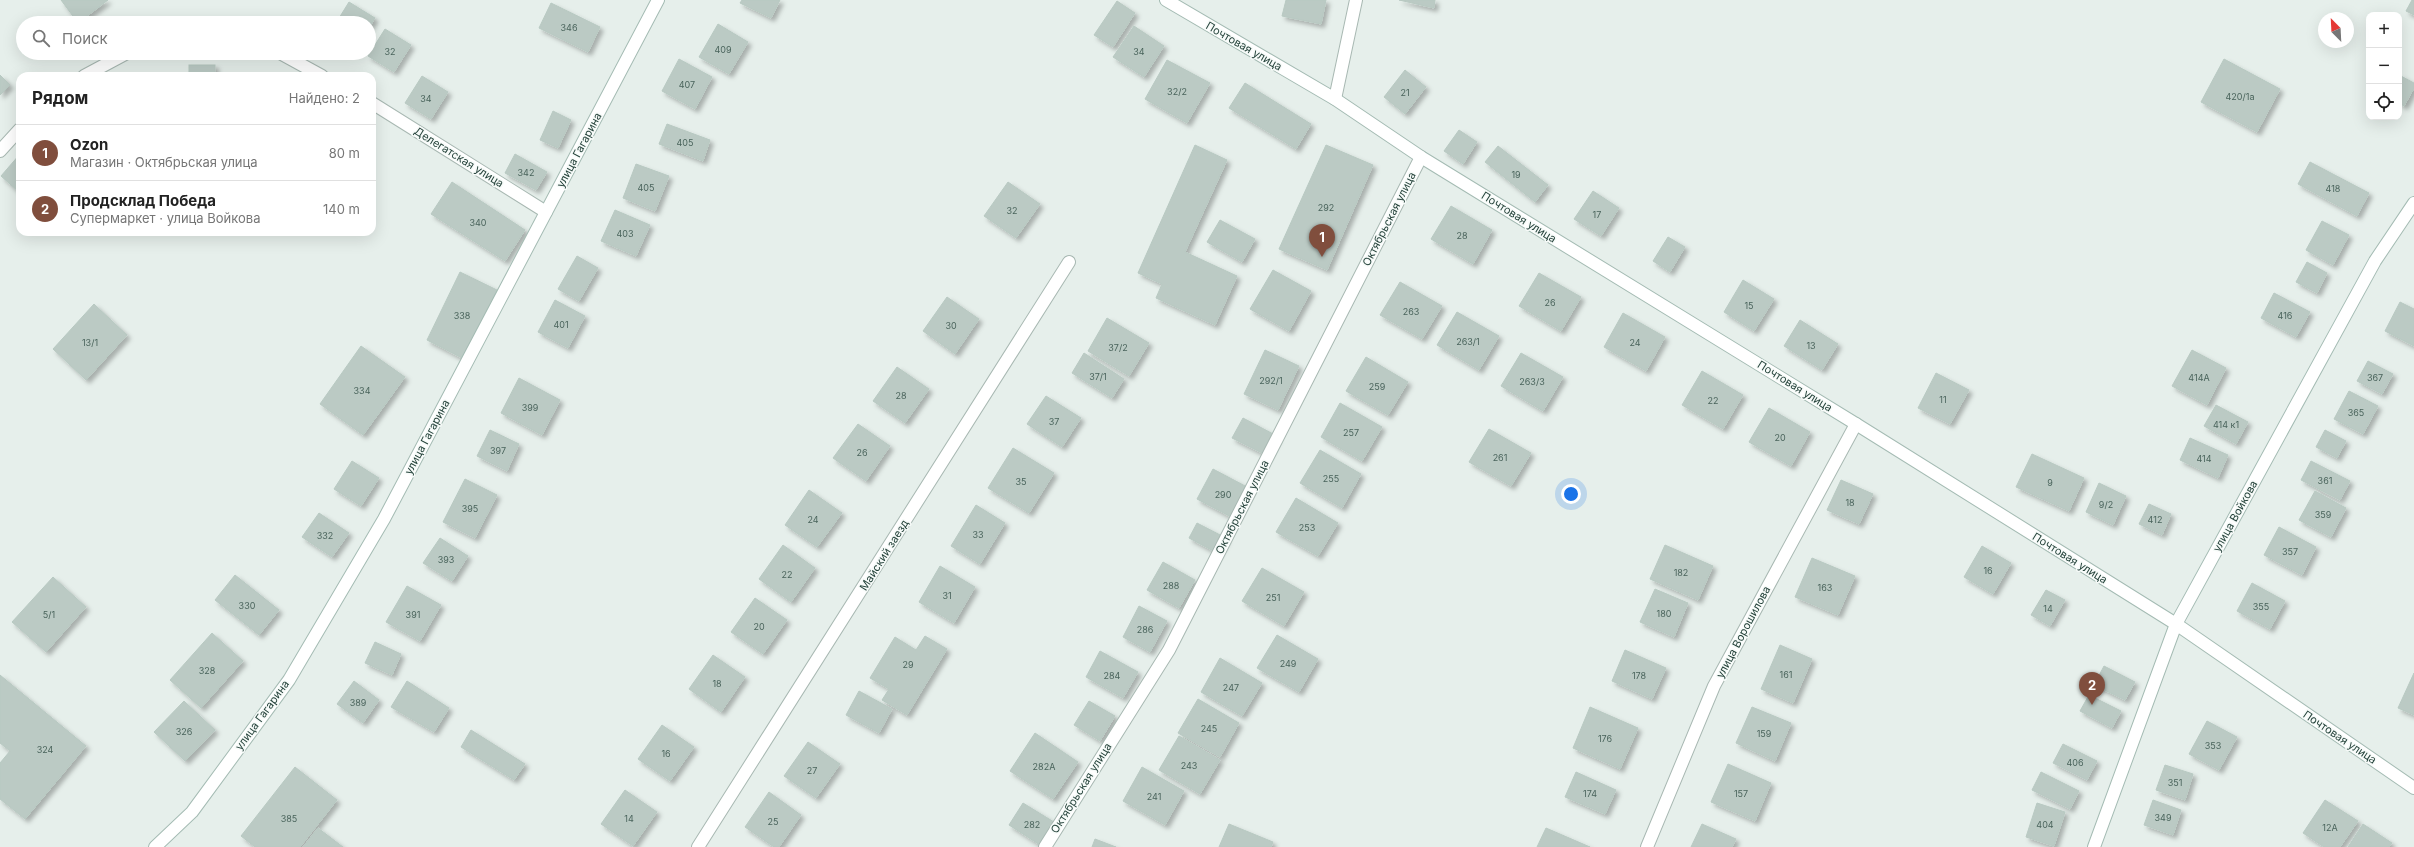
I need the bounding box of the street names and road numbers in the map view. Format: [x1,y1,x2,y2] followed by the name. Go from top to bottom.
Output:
[1203,19,1285,73] street label: Почтовая улица
[553,110,605,190] street label: улица Гагарина
[412,124,506,190] street label: Делегатская улица
[1359,170,1419,268] street label: Октябрьская улица
[1479,188,1559,246] street label: Почтовая улица
[1755,357,1835,415] street label: Почтовая улица
[401,397,453,477] street label: улица Гагарина
[1212,458,1272,556] street label: Октябрьская улица
[2210,478,2260,554] street label: улица Войкова
[857,517,912,593] street label: Майский заезд
[2030,529,2110,587] street label: Почтовая улица
[1713,584,1773,680] street label: улица Ворошилова
[232,677,292,753] street label: улица Гагарина
[2301,707,2379,767] street label: Почтовая улица
[1048,740,1114,836] street label: Октябрьская улица

